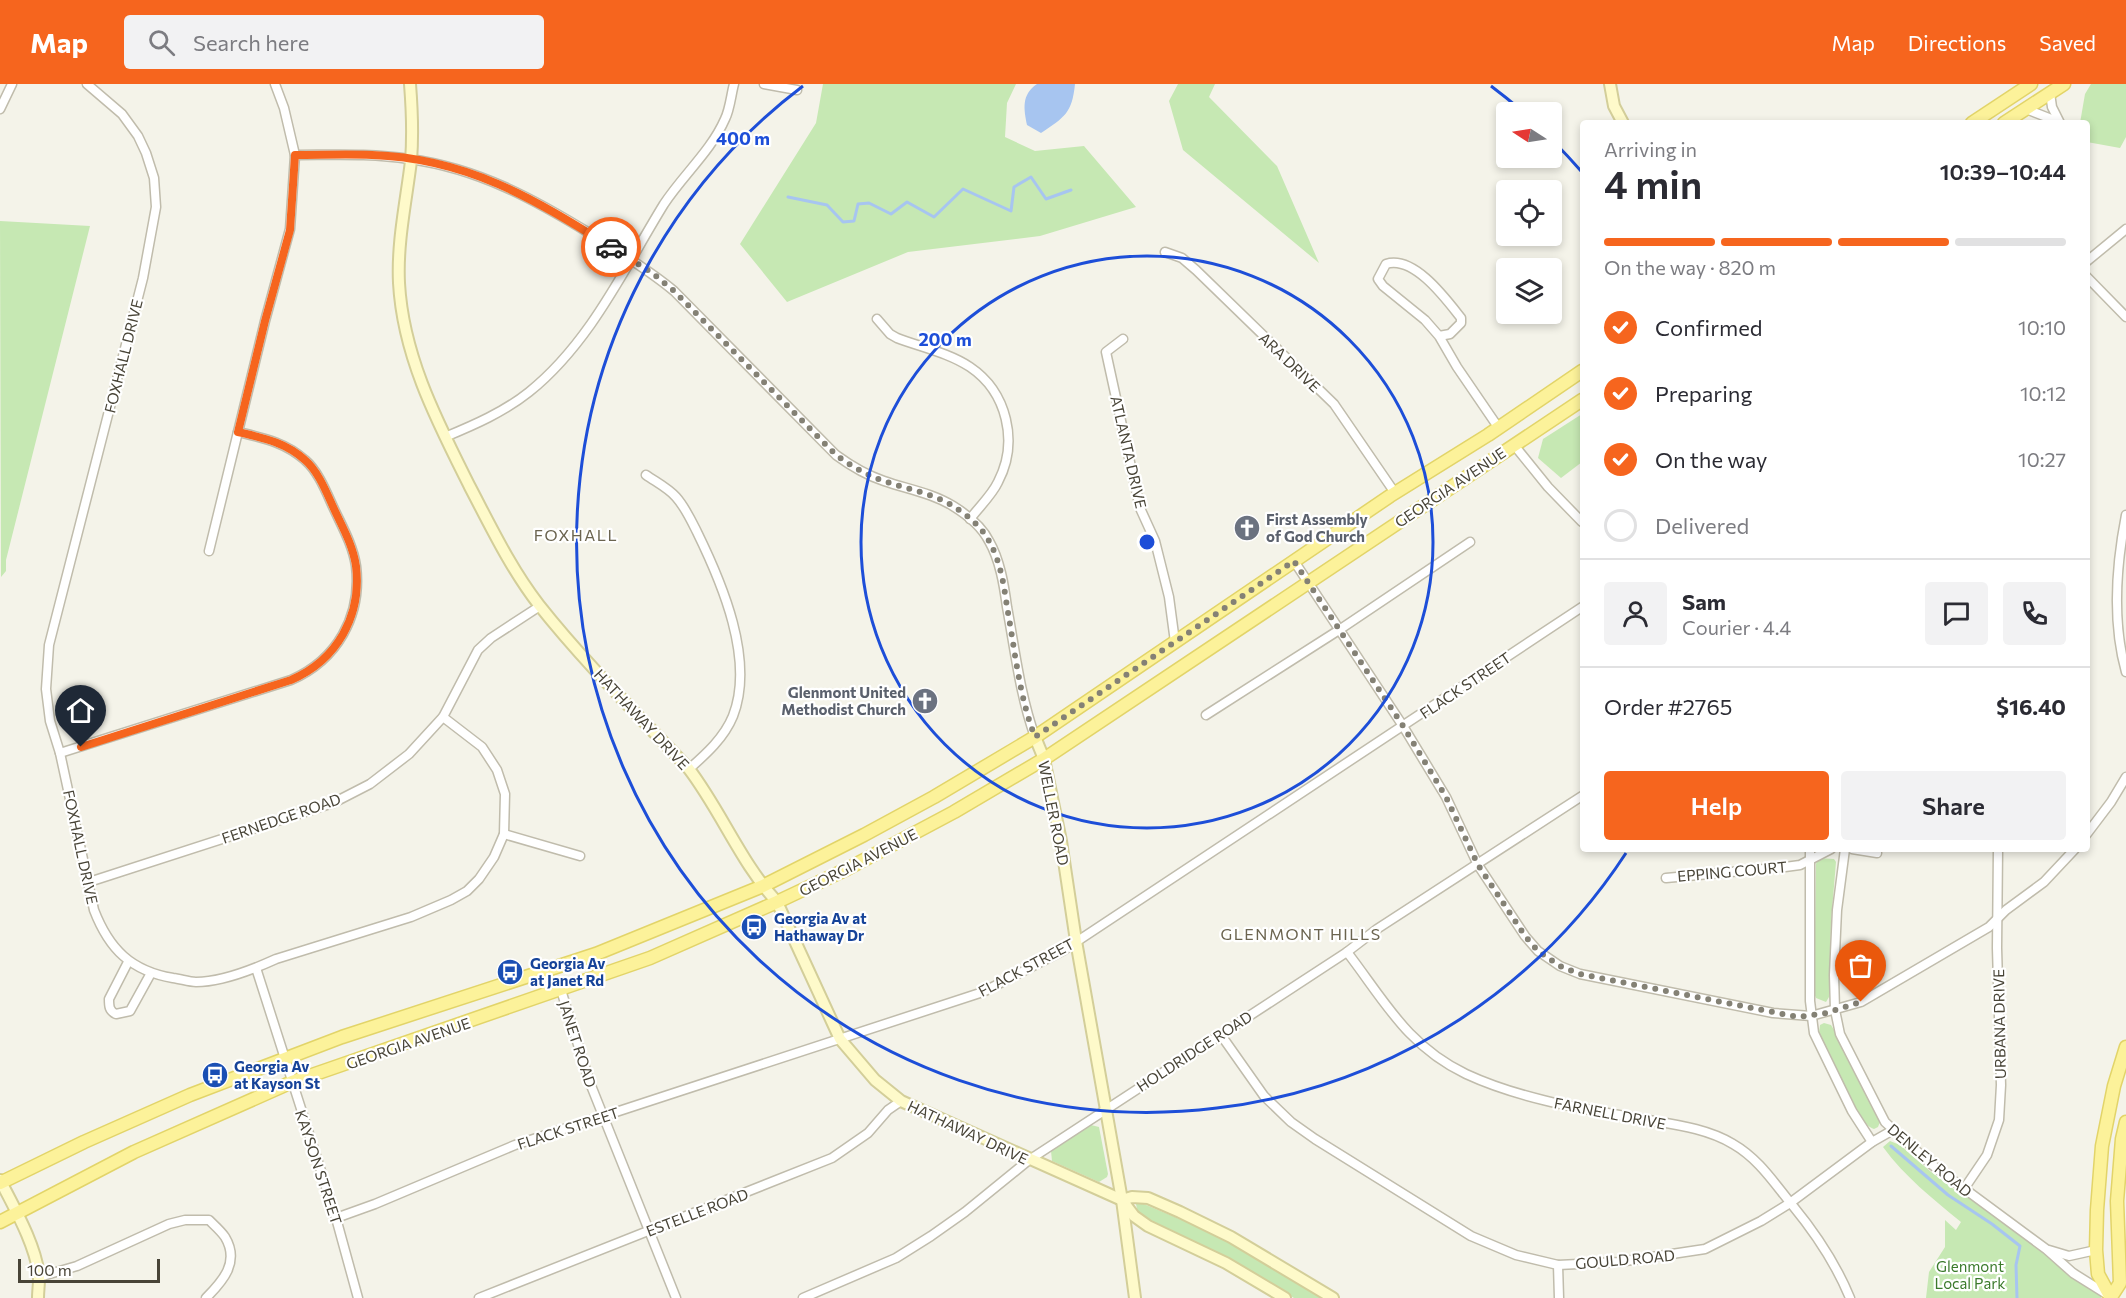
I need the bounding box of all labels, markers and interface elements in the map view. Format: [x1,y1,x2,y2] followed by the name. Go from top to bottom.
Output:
[124,15,544,69] search box
[30,25,88,59] text: Map
[145,26,178,59] icon: search
[193,29,309,56] text: Search here
[1832,30,1875,55] text: Map
[1908,30,2006,55] text: Directions
[2039,30,2096,55] text: Saved
[1496,102,1562,168] north arrow
[1496,102,1562,324] map controls
[716,127,770,149] text: 400 m
[1604,137,1697,161] text: Arriving in
[1940,158,2066,185] text: 10:39–10:44
[1604,159,1702,207] text: 4 min
[1496,180,1562,246] button: locate
[581,217,641,277] courier
[595,231,628,264] icon: car
[1604,255,1776,279] text: On the way · 820 m
[1496,258,1562,324] button: layers
[100,297,146,415] street label: FOXHALL DRIVE
[1604,311,1637,344] icon: check
[1655,314,1762,341] text: Confirmed
[2018,315,2066,339] text: 10:10
[918,328,972,350] text: 200 m
[1256,328,1324,396] street label: ARA DRIVE
[1604,377,1637,410] icon: check
[1655,380,1752,407] text: Preparing
[2020,381,2066,405] text: 10:12
[1107,394,1151,510] street label: ATLANTA DRIVE
[1391,443,1509,531] street label: GEORGIA AVENUE
[1604,443,1637,476] icon: check
[1655,446,1767,473] text: On the way
[2018,447,2066,471] text: 10:27
[1266,510,1369,545] place label: First Assembly of God Church
[1655,512,1749,539] text: Delivered
[1232,513,1262,543] church icon: First Assembly of God Church
[534,525,618,544] district label: FOXHALL
[1137,532,1157,552] centre of rings
[1604,582,1667,645] button: person
[1925,582,1988,645] button: chat
[2003,582,2066,645] button: phone
[1682,588,1726,615] text: Sam
[1682,615,1791,639] text: Courier · 4.4
[1416,648,1514,722] street label: FLACK STREET
[591,665,693,773] street label: HATHAWAY DRIVE
[781,683,906,718] place label: Glenmont United Methodist Church
[55,685,106,747] pin
[910,686,940,716] church icon: Glenmont United Methodist Church
[1604,693,1732,720] text: Order #2765
[1996,693,2066,720] text: $16.40
[64,694,97,727] icon: home
[1035,759,1073,867] street label: WELLER ROAD
[1604,771,1829,840] button: Help
[1841,771,2066,840] button: Share
[60,788,102,906] street label: FOXHALL DRIVE
[219,789,343,847] street label: FERNEDGE ROAD
[796,824,920,900] street label: GEORGIA AVENUE
[1676,857,1788,885] street label: EPPING COURT
[774,909,866,944] place label: Georgia Av at Hathaway Dr
[739,912,769,942] bus stop icon: Georgia Av at Hathaway Dr
[1220,924,1382,943] district label: GLENMONT HILLS
[975,934,1077,1000] street label: FLACK STREET
[1835,940,1886,1002] pin
[1844,949,1877,982] icon: bag
[530,954,605,989] place label: Georgia Av at Janet Rd
[495,957,525,987] bus stop icon: Georgia Av at Janet Rd
[1989,969,2009,1079] street label: URBANA DRIVE
[555,998,601,1090] street label: JANET ROAD
[1133,1007,1255,1095] street label: HOLDRIDGE ROAD
[344,1013,472,1073] street label: GEORGIA AVENUE
[234,1057,320,1092] place label: Georgia Av at Kayson St
[200,1060,230,1090] bus stop icon: Georgia Av at Kayson St
[1553,1093,1667,1133] street label: FARNELL DRIVE
[905,1096,1031,1168] street label: HATHAWAY DRIVE
[515,1103,622,1153] street label: FLACK STREET
[292,1107,346,1227] street label: KAYSON STREET
[1884,1120,1976,1200] street label: DENLEY ROAD
[643,1184,751,1240] street label: ESTELLE ROAD
[1575,1246,1675,1272] street label: GOULD ROAD
[18,1256,160,1284] scale bar
[1935,1257,2005,1292] park label: Glenmont Local Park
[27,1260,72,1279] text: 100 m

